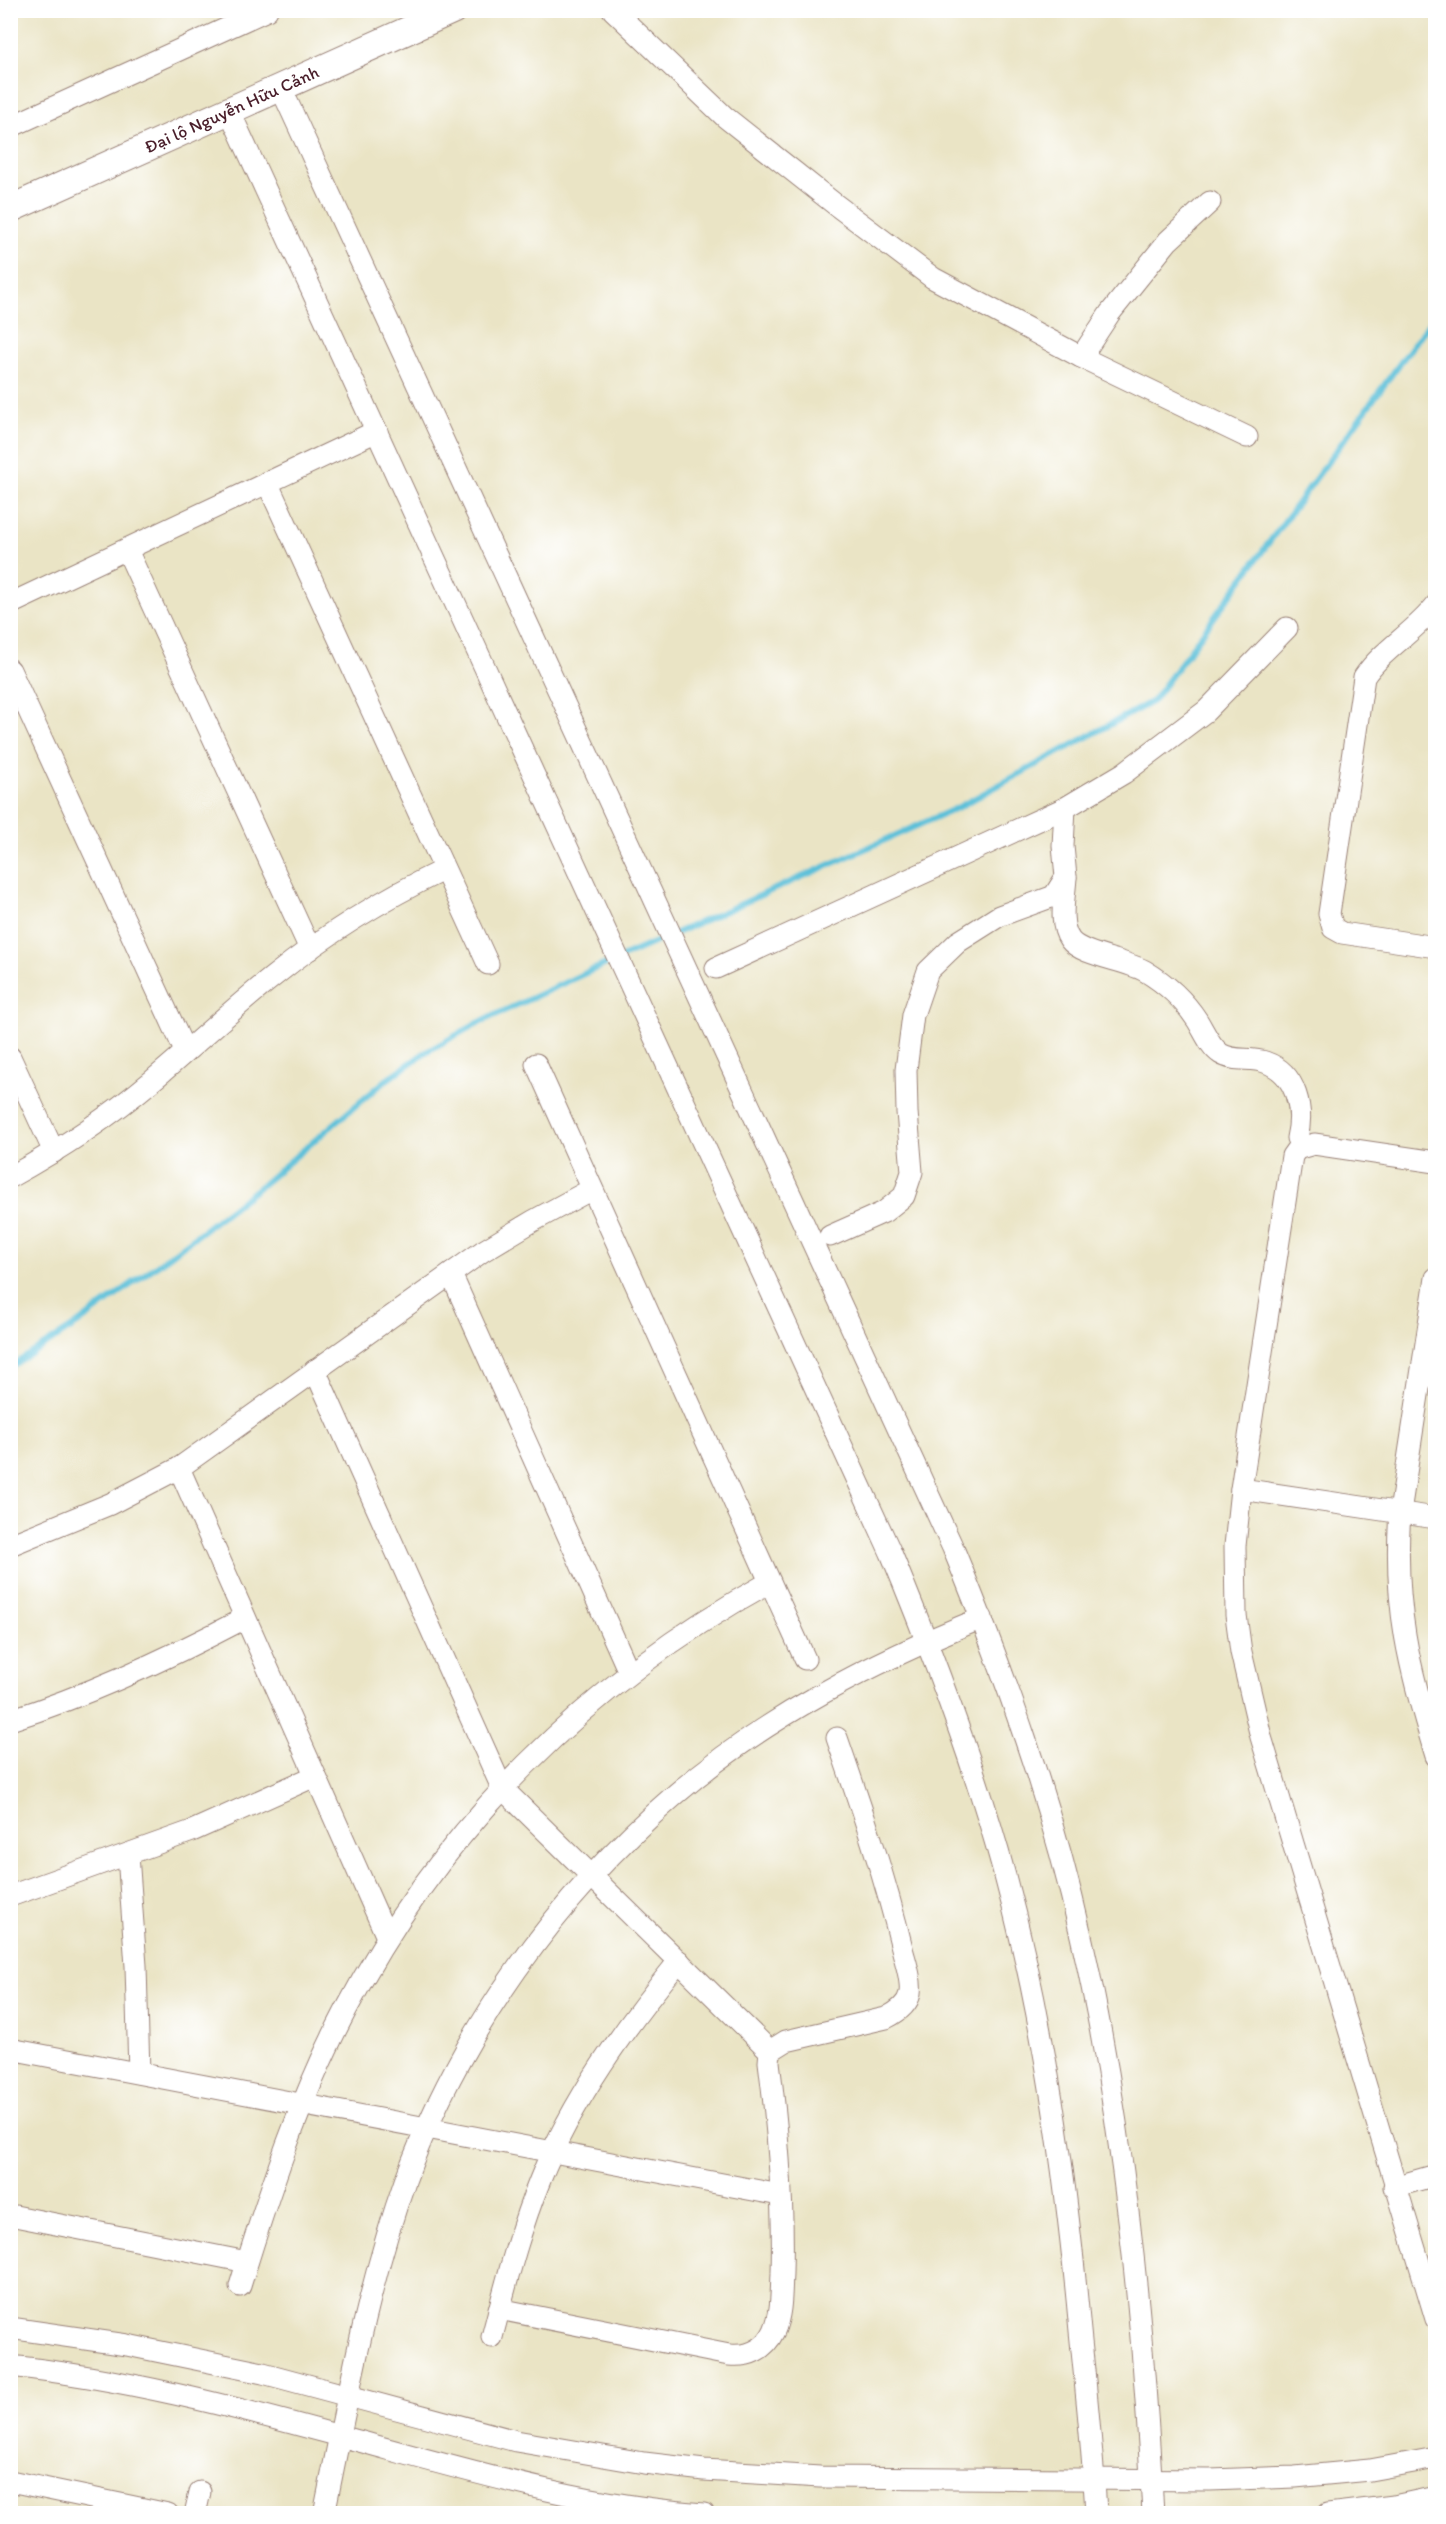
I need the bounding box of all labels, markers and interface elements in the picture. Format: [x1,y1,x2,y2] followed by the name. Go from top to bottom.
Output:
[141,61,322,158] street label: Đại lộ Nguyễn Hữu Cảnh

